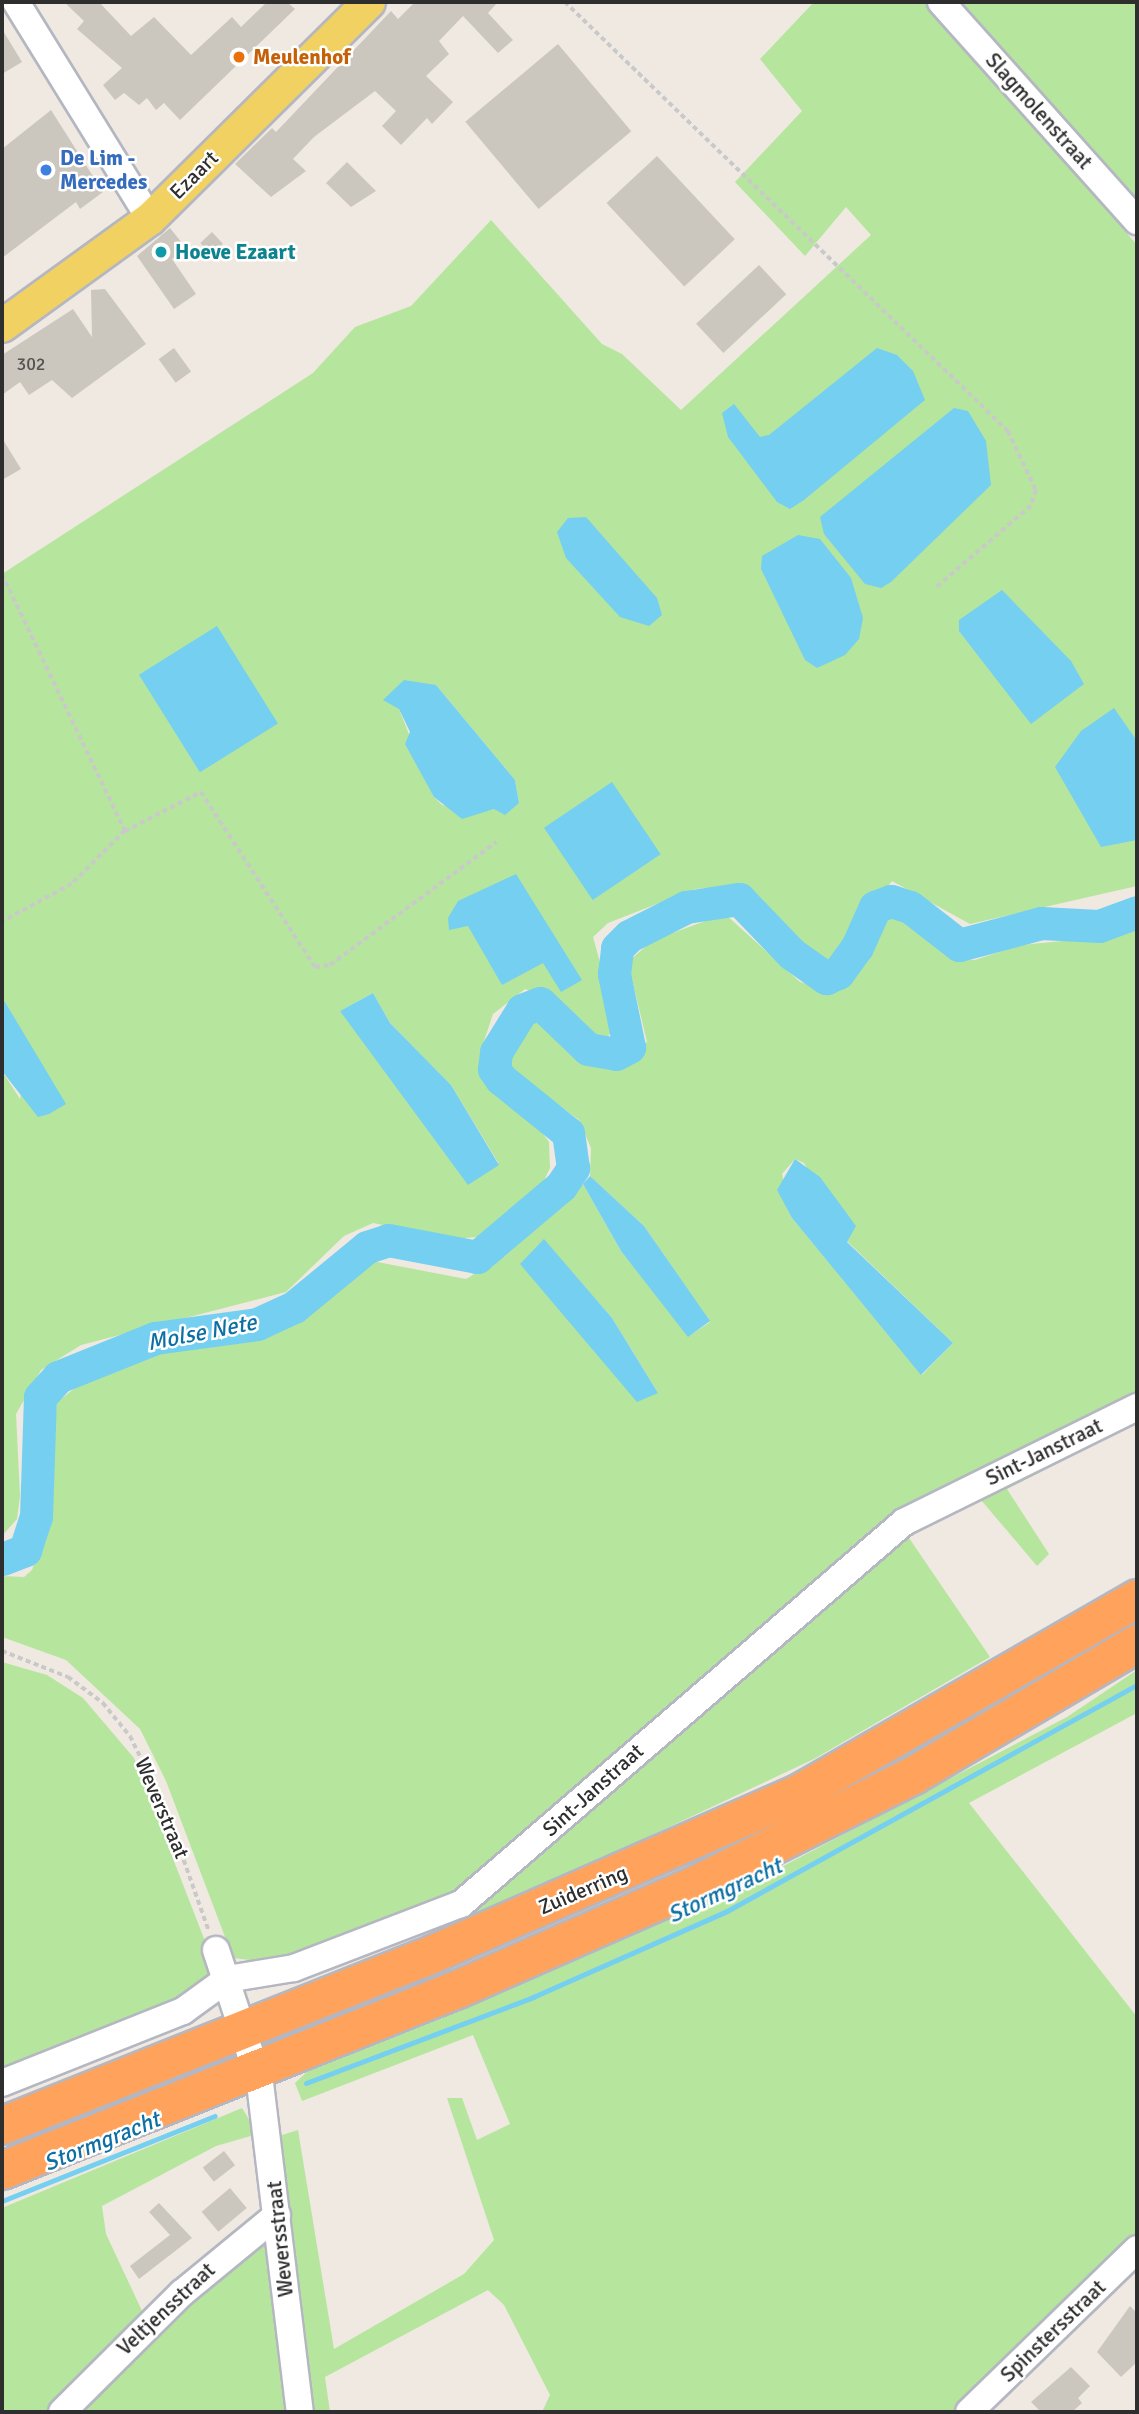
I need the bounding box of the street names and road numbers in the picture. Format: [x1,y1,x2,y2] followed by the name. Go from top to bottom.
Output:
[980,48,1098,174] street label: Slagmolenstraat
[165,146,223,204] street label: Ezaart
[982,1413,1106,1491] street label: Sint-Janstraat
[538,1738,648,1842] street label: Sint-Janstraat
[129,1754,195,1862] street label: Weverstraat
[535,1860,631,1920] street label: Zuiderring
[261,2180,299,2298] street label: Weversstraat
[112,2257,220,2361] street label: Veltjensstraat
[995,2275,1111,2387] street label: Spinstersstraat

